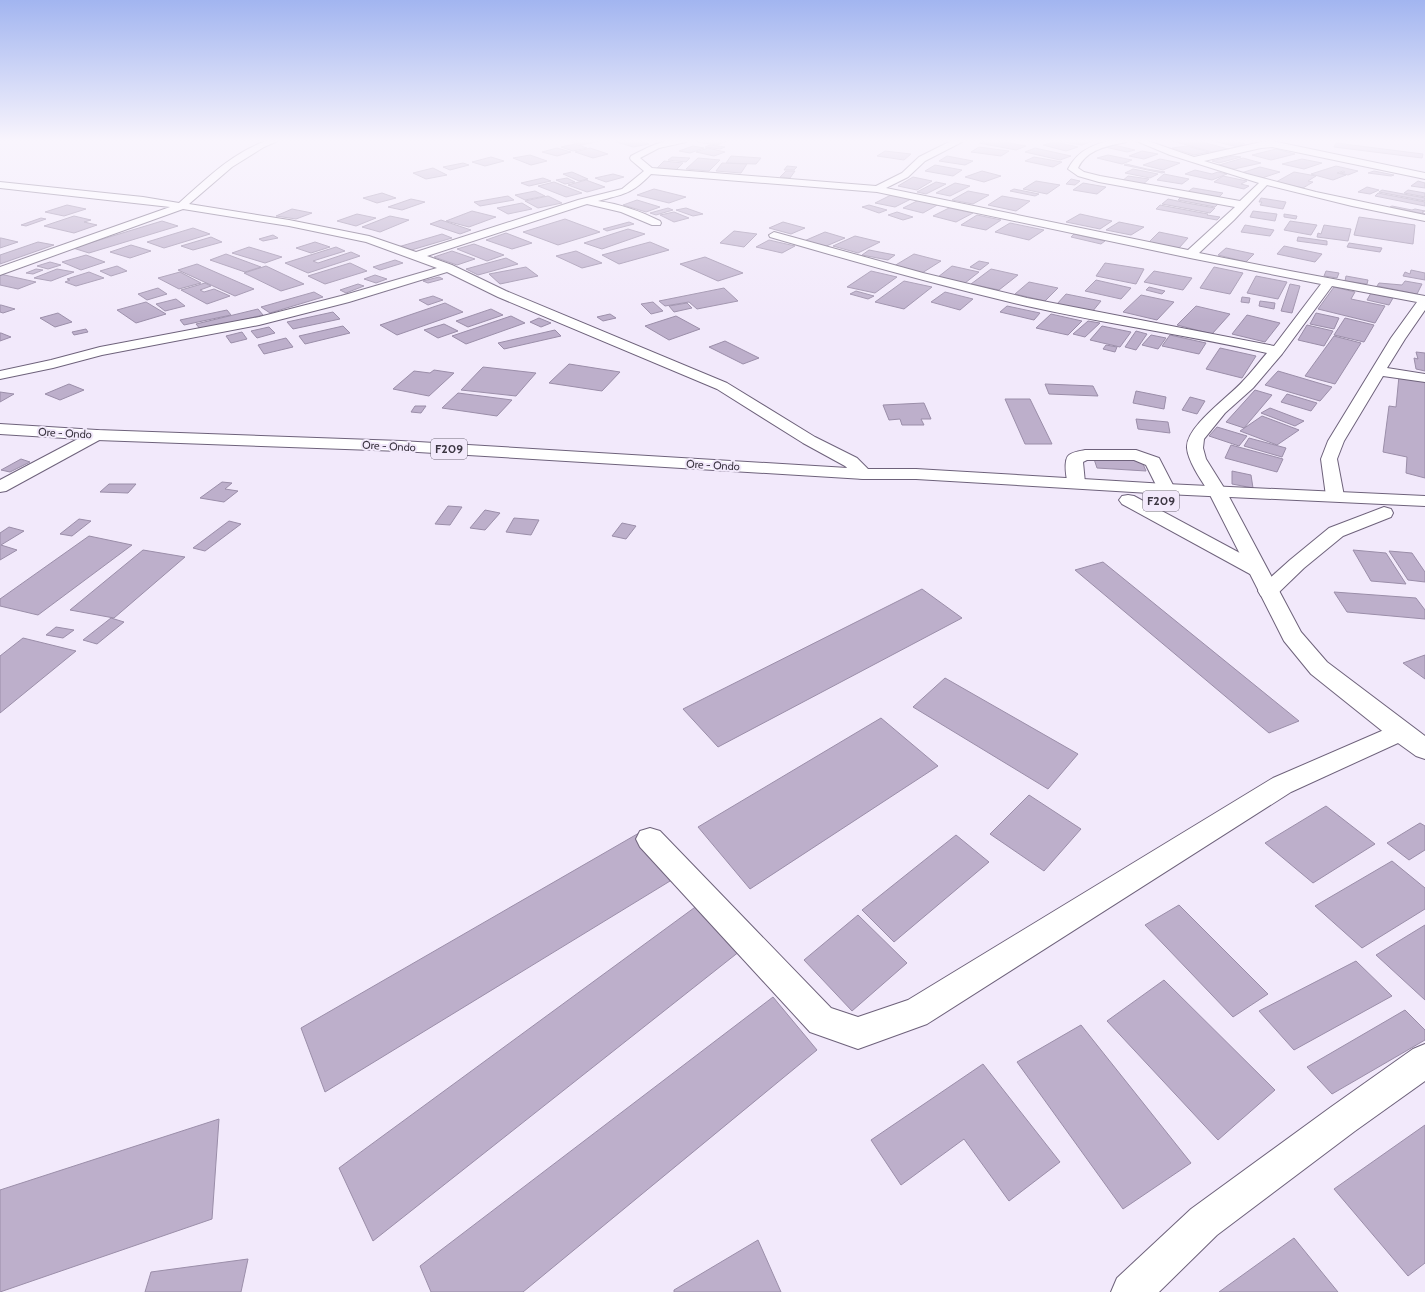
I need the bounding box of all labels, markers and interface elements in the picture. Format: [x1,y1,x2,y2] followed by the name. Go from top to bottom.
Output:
[38,425,92,441] street label: Ore - Ondo
[362,438,416,454] street label: Ore - Ondo
[431,439,467,459] road number: F209
[686,457,740,473] street label: Ore - Ondo
[1143,491,1179,511] road number: F209

